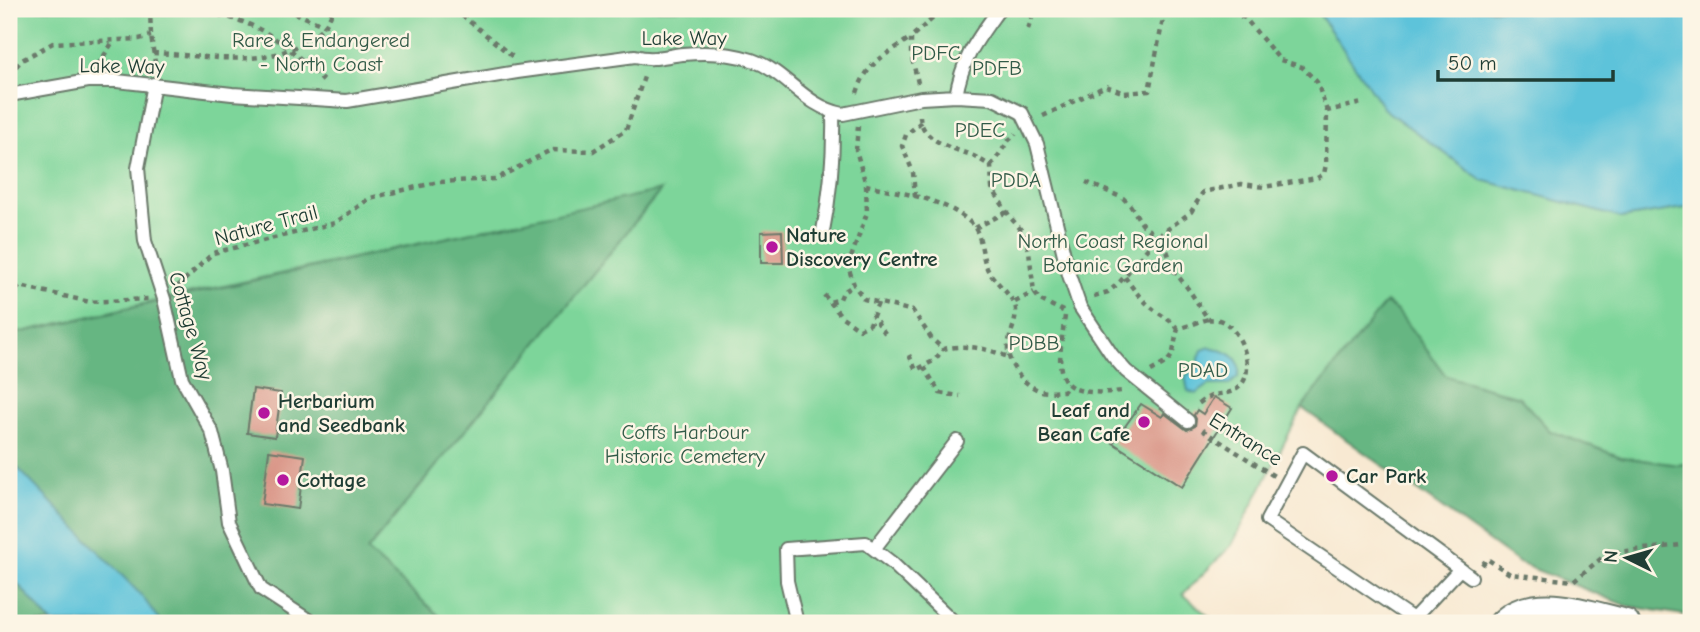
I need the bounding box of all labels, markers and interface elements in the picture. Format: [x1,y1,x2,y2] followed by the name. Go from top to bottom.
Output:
[641,26,727,50] street label: Lake Way
[232,28,410,76] park label: Rare & Endangered - North Coast
[1438,38,1612,82] scale bar
[911,41,961,65] park label: PDFC
[1448,51,1497,75] text: 50 m
[79,53,165,79] street label: Lake Way
[972,56,1022,80] park label: PDFB
[955,118,1005,142] park label: PDEC
[991,168,1041,192] park label: PDDA
[212,200,320,250] street label: Nature Trail
[786,223,938,271] place label: Nature Discovery Centre
[1018,229,1208,277] park label: North Coast Regional Botanic Garden
[764,239,780,255] marker: Nature Discovery Centre
[164,269,218,384] street label: Cottage Way
[1008,331,1060,355] park label: PDBB
[1178,358,1228,382] park label: PDAD
[278,389,406,437] place label: Herbarium and Seedbank
[1037,398,1130,446] place label: Leaf and Bean Cafe
[256,405,272,421] marker: Herbarium and Seedbank
[1205,407,1287,471] street label: Entrance
[1136,414,1152,430] marker: Leaf and Bean Cafe
[605,420,766,468] park label: Coffs Harbour Historic Cemetery
[1346,464,1427,488] place label: Car Park
[297,468,366,492] place label: Cottage
[1324,468,1340,484] marker: Car Park
[275,472,291,488] marker: Cottage
[1592,524,1662,594] north arrow
[1600,549,1623,564] text: N

